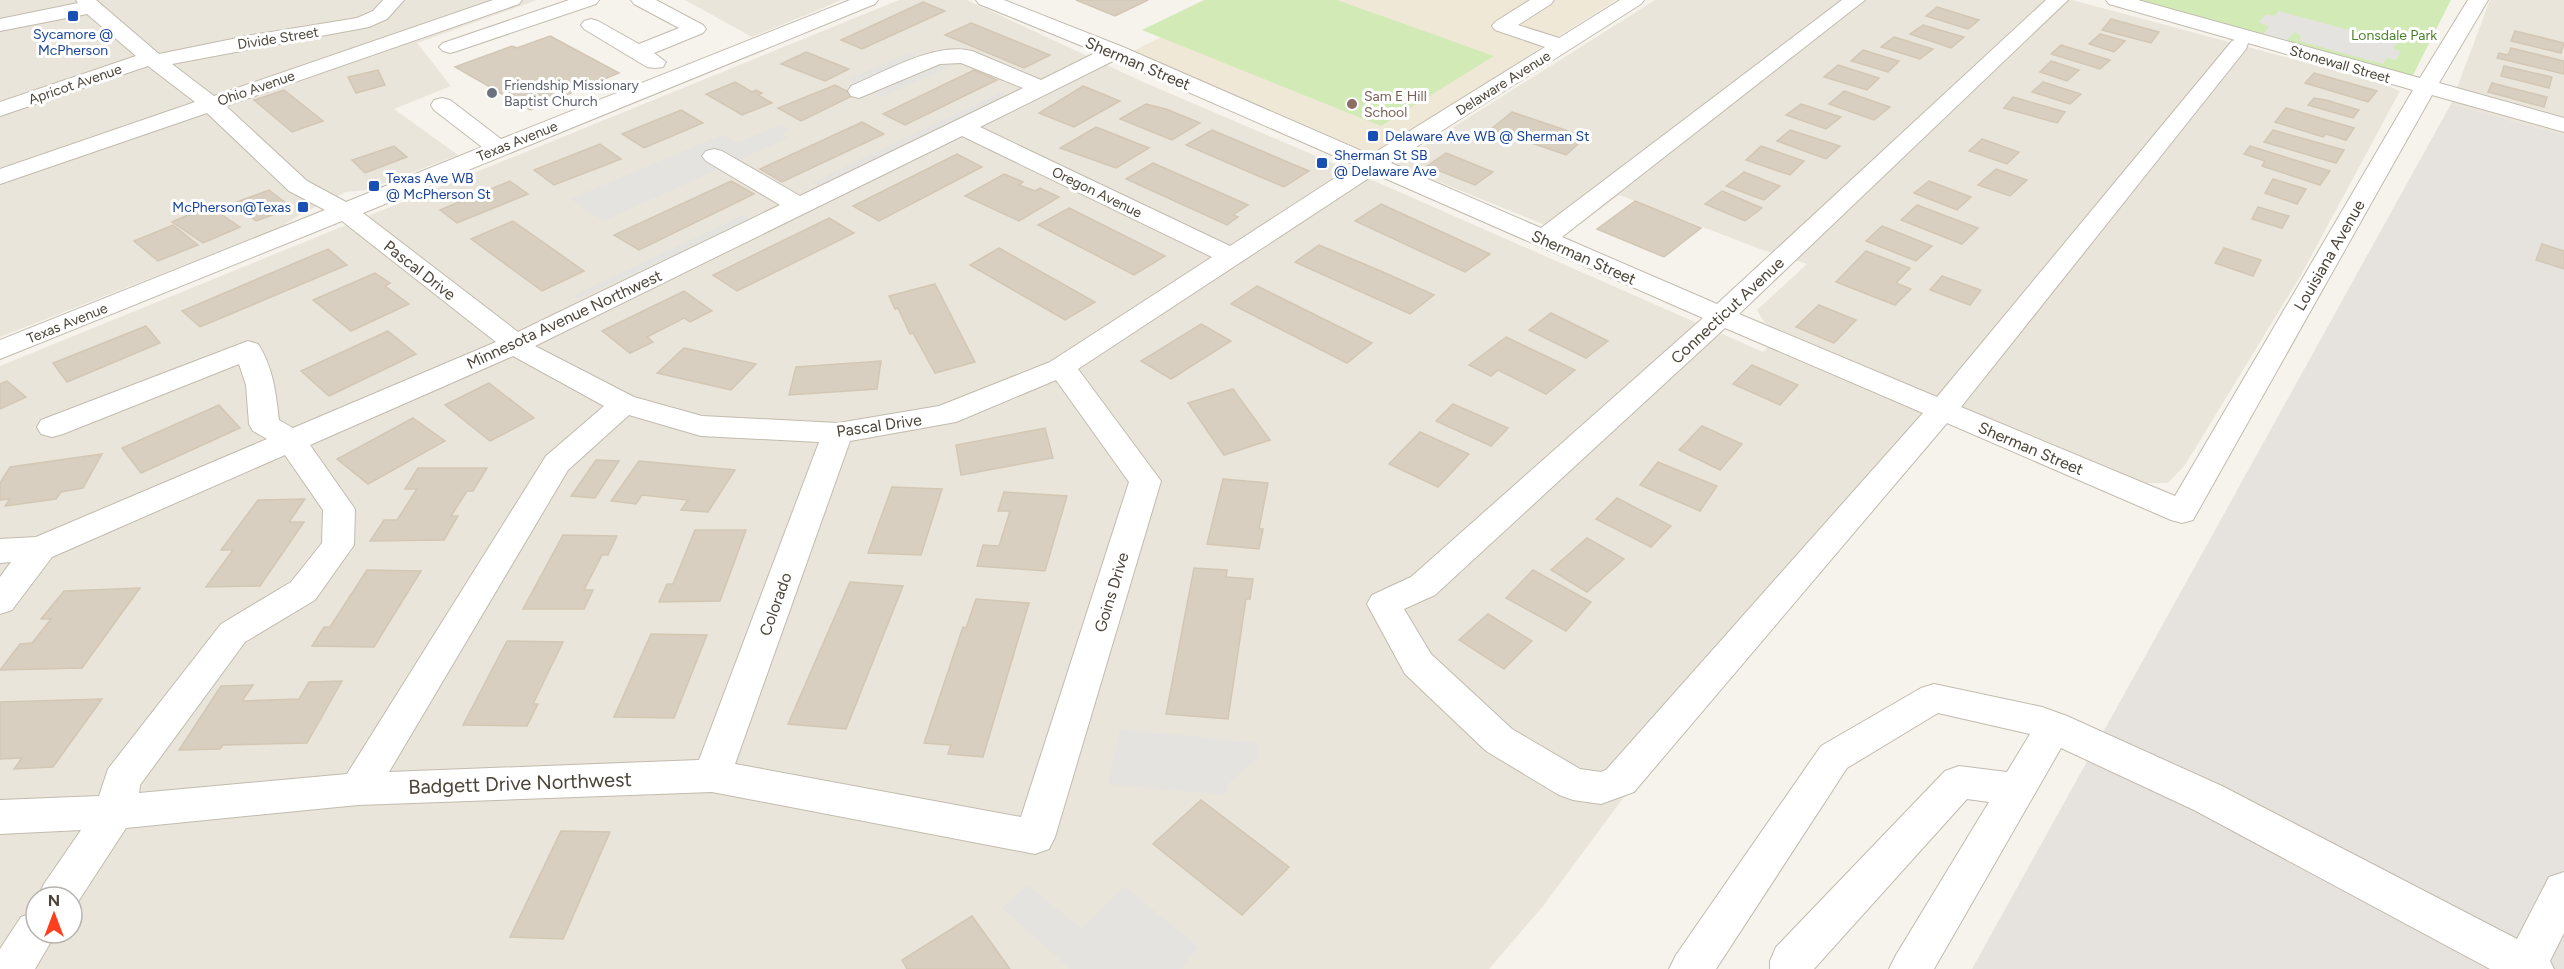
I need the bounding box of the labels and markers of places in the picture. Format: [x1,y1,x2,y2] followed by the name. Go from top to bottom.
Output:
[66,9,80,23] marker: Sycamore @ McPherson
[33,26,113,59] place label: Sycamore @ McPherson
[504,77,640,110] place label: Friendship Missionary Baptist Church
[485,86,499,100] marker: Friendship Missionary Baptist Church
[1364,88,1427,121] place label: Sam E Hill School
[1345,97,1359,111] marker: Sam E Hill School
[1385,128,1589,145] place label: Delaware Ave WB @ Sherman St
[1366,129,1380,143] marker: Delaware Ave WB @ Sherman St
[1334,147,1437,180] place label: Sherman St SB @ Delaware Ave
[1315,156,1329,170] marker: Sherman St SB @ Delaware Ave
[386,170,491,203] place label: Texas Ave WB @ McPherson St
[367,179,381,193] marker: Texas Ave WB @ McPherson St
[172,199,291,216] place label: McPherson@Texas
[296,200,310,214] marker: McPherson@Texas

